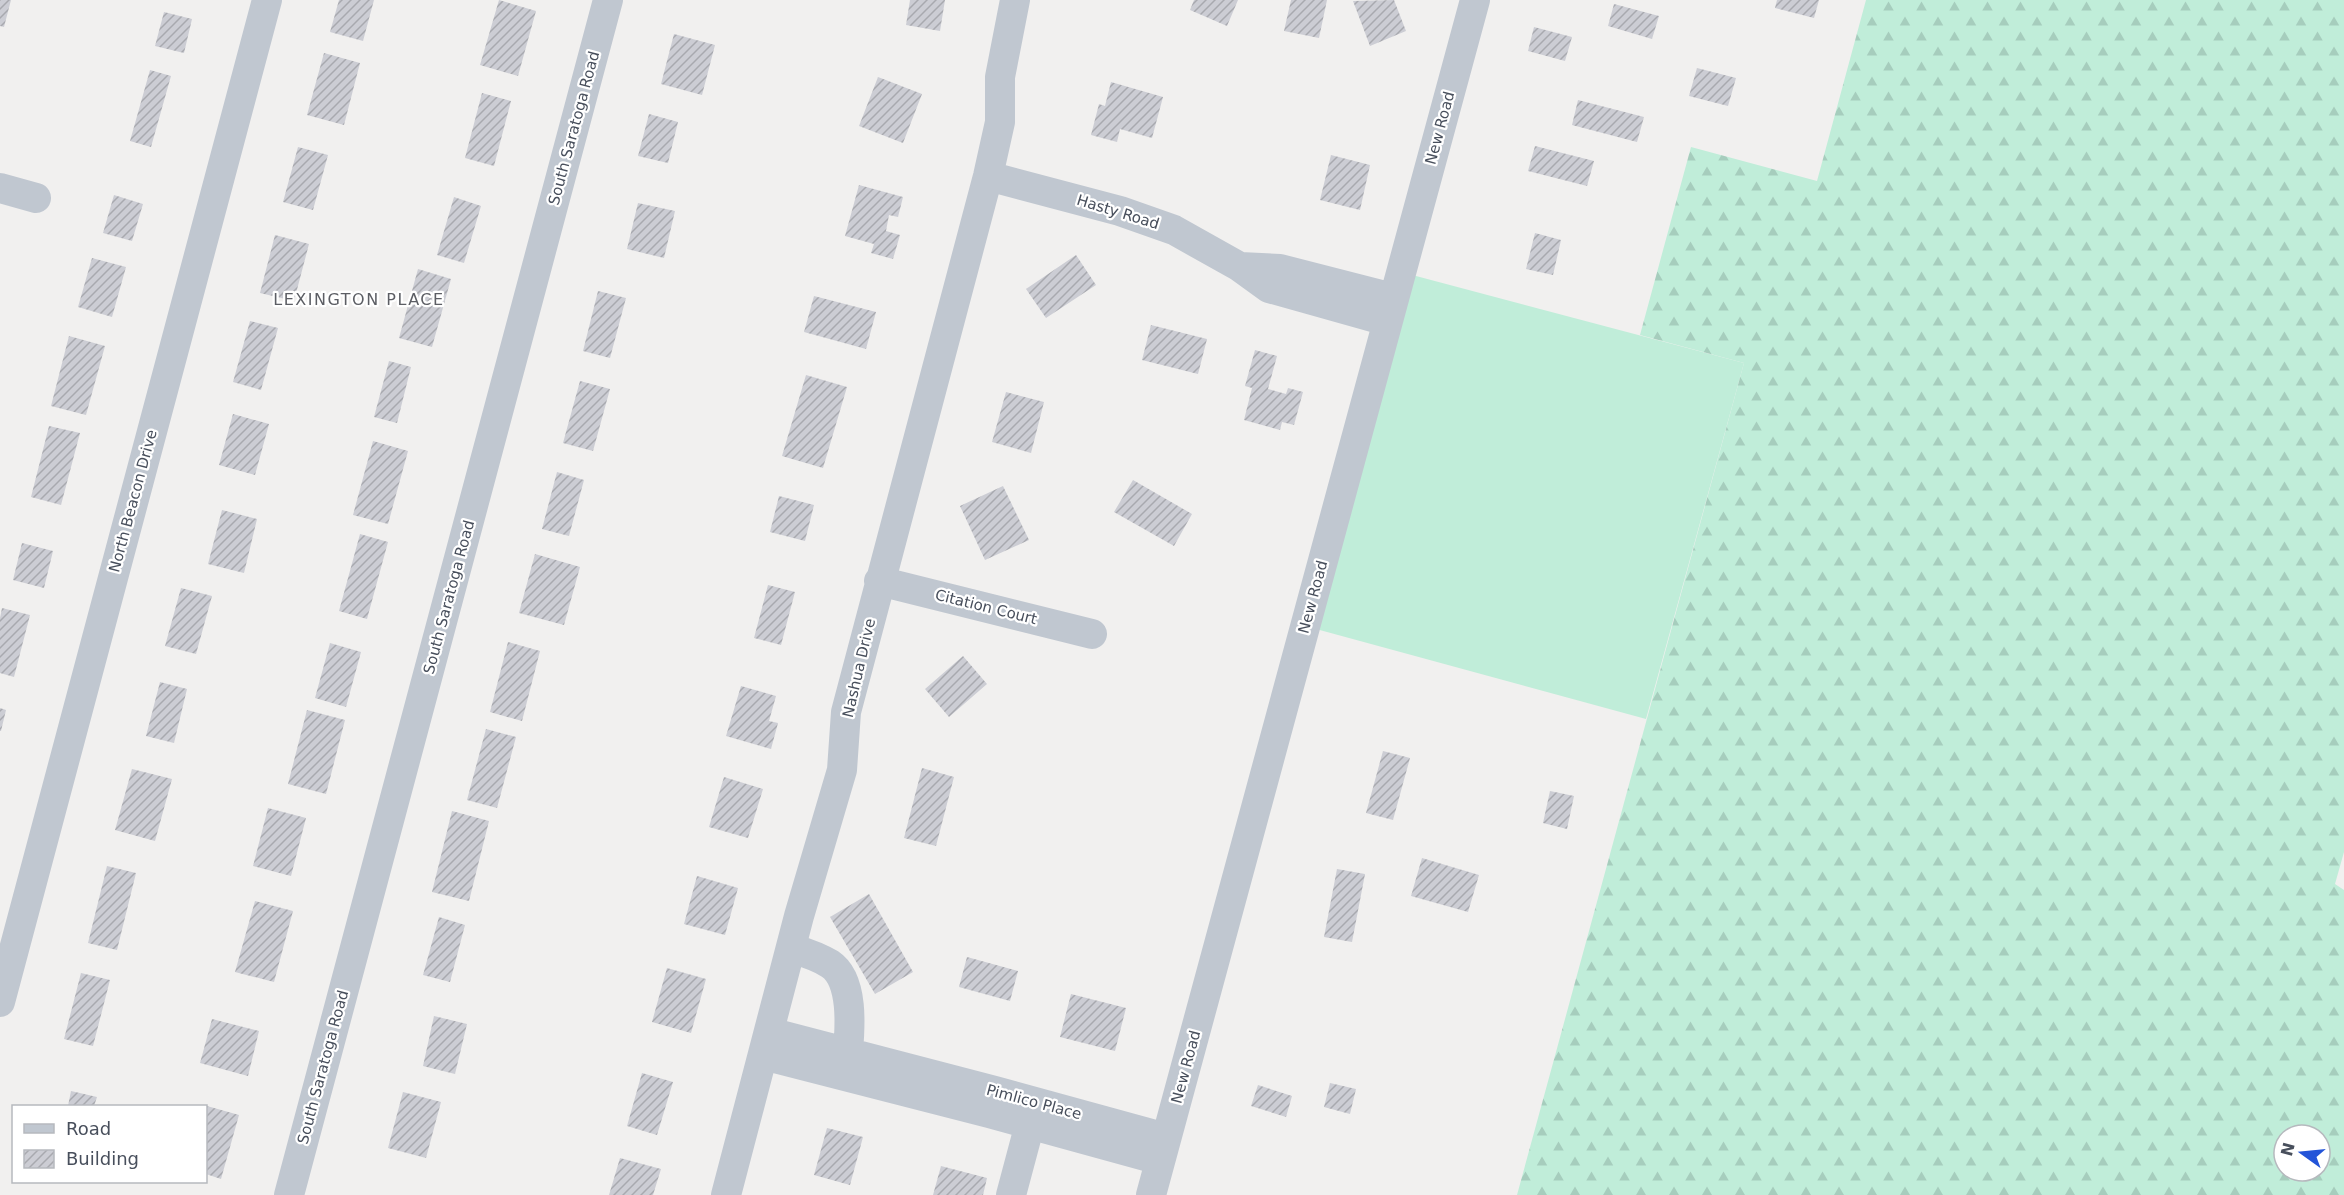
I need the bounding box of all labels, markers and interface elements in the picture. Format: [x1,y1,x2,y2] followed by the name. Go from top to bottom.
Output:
[545,49,603,207] street label: South Saratoga Road
[1422,89,1458,167] street label: New Road
[1075,191,1161,233] street label: Hasty Road
[273,290,445,309] district label: LEXINGTON PLACE
[105,428,161,574] street label: North Beacon Drive
[420,518,478,676] street label: South Saratoga Road
[1295,558,1331,636] street label: New Road
[933,586,1039,628] street label: Citation Court
[839,617,879,719] street label: Nashua Drive
[294,988,352,1146] street label: South Saratoga Road
[1168,1028,1204,1106] street label: New Road
[984,1081,1084,1123] street label: Pimlico Place
[12,1105,207,1183] legend
[66,1118,111,1139] text: Road
[2272,1123,2332,1183] north arrow
[2277,1140,2299,1158] text: N
[66,1148,139,1169] text: Building

